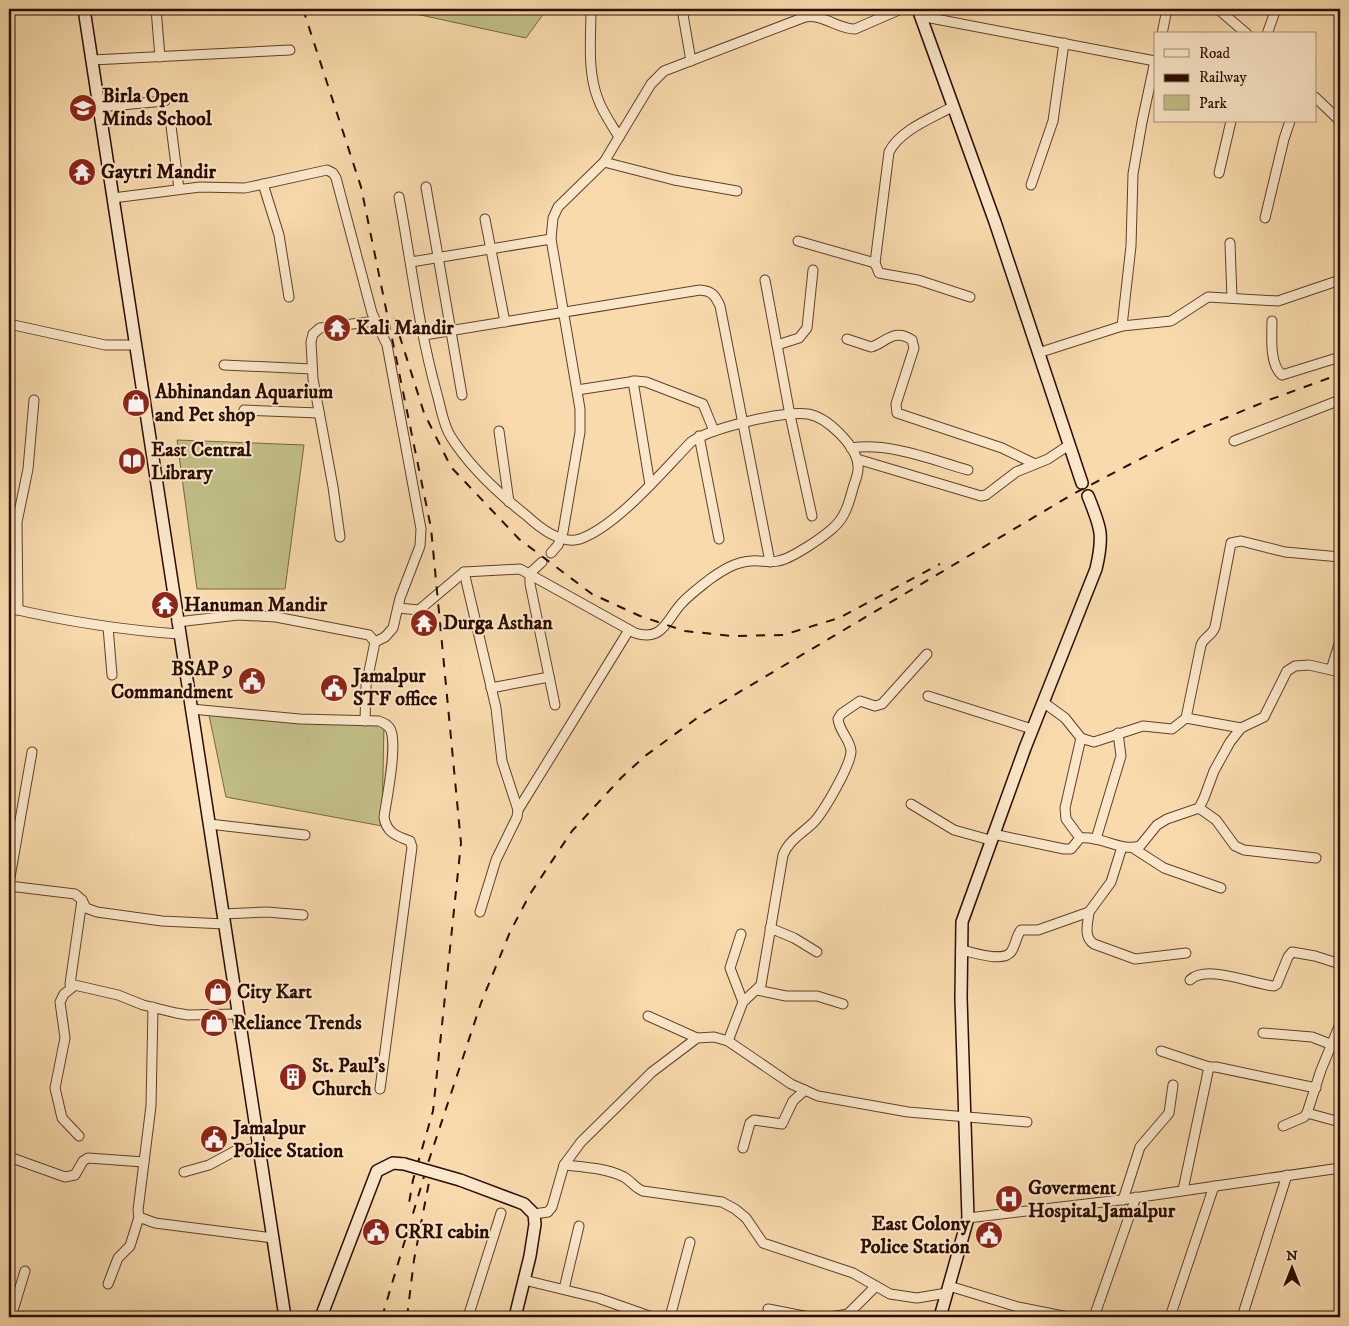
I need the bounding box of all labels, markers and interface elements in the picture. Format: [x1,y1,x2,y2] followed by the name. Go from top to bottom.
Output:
[1154,32,1316,122] legend
[1199,44,1231,63] text: Road
[1199,68,1247,87] text: Railway
[102,84,213,132] place label: Birla Open Minds School
[68,93,98,123] school or university icon: Birla Open Minds School
[1199,94,1228,113] text: Park
[67,157,97,187] temple icon: Gaytri Mandir
[101,160,216,185] place label: Gaytri Mandir
[322,313,352,343] temple icon: Kali Mandir
[356,316,454,341] place label: Kali Mandir
[154,380,333,428] place label: Abhinandan Aquarium and Pet shop
[121,388,151,418] shop icon: Abhinandan Aquarium and Pet shop
[151,438,252,486] place label: East Central Library
[117,446,147,476] library icon: East Central Library
[150,590,180,620] temple icon: Hanuman Mandir
[184,593,328,618] place label: Hanuman Mandir
[409,608,439,638] temple icon: Durga Asthan
[443,611,553,636] place label: Durga Asthan
[111,657,234,705] place label: BSAP 9 Commandment
[351,664,438,712] place label: Jamalpur STF office
[237,666,267,696] public building icon: BSAP 9 Commandment
[319,673,349,703] public building icon: Jamalpur STF office
[203,977,233,1007] shop icon: City Kart
[237,980,312,1005] place label: City Kart
[199,1008,229,1038] shop icon: Reliance Trends
[233,1011,362,1036] place label: Reliance Trends
[312,1054,386,1102] place label: St. Paul's Church
[278,1062,308,1092] building icon: St. Paul's Church
[231,1116,344,1164] place label: Jamalpur Police Station
[199,1124,229,1154] public building icon: Jamalpur Police Station
[1028,1176,1176,1224] place label: Goverment Hospital,Jamalpur
[994,1184,1024,1214] hospital icon: Goverment Hospital,Jamalpur
[860,1212,971,1260] place label: East Colony Police Station
[361,1217,391,1247] public building icon: CRRI cabin
[395,1220,490,1245] place label: CRRI cabin
[974,1220,1004,1250] public building icon: East Colony Police Station
[1266,1244,1316,1294] north arrow
[1286,1247,1298,1265] text: N

